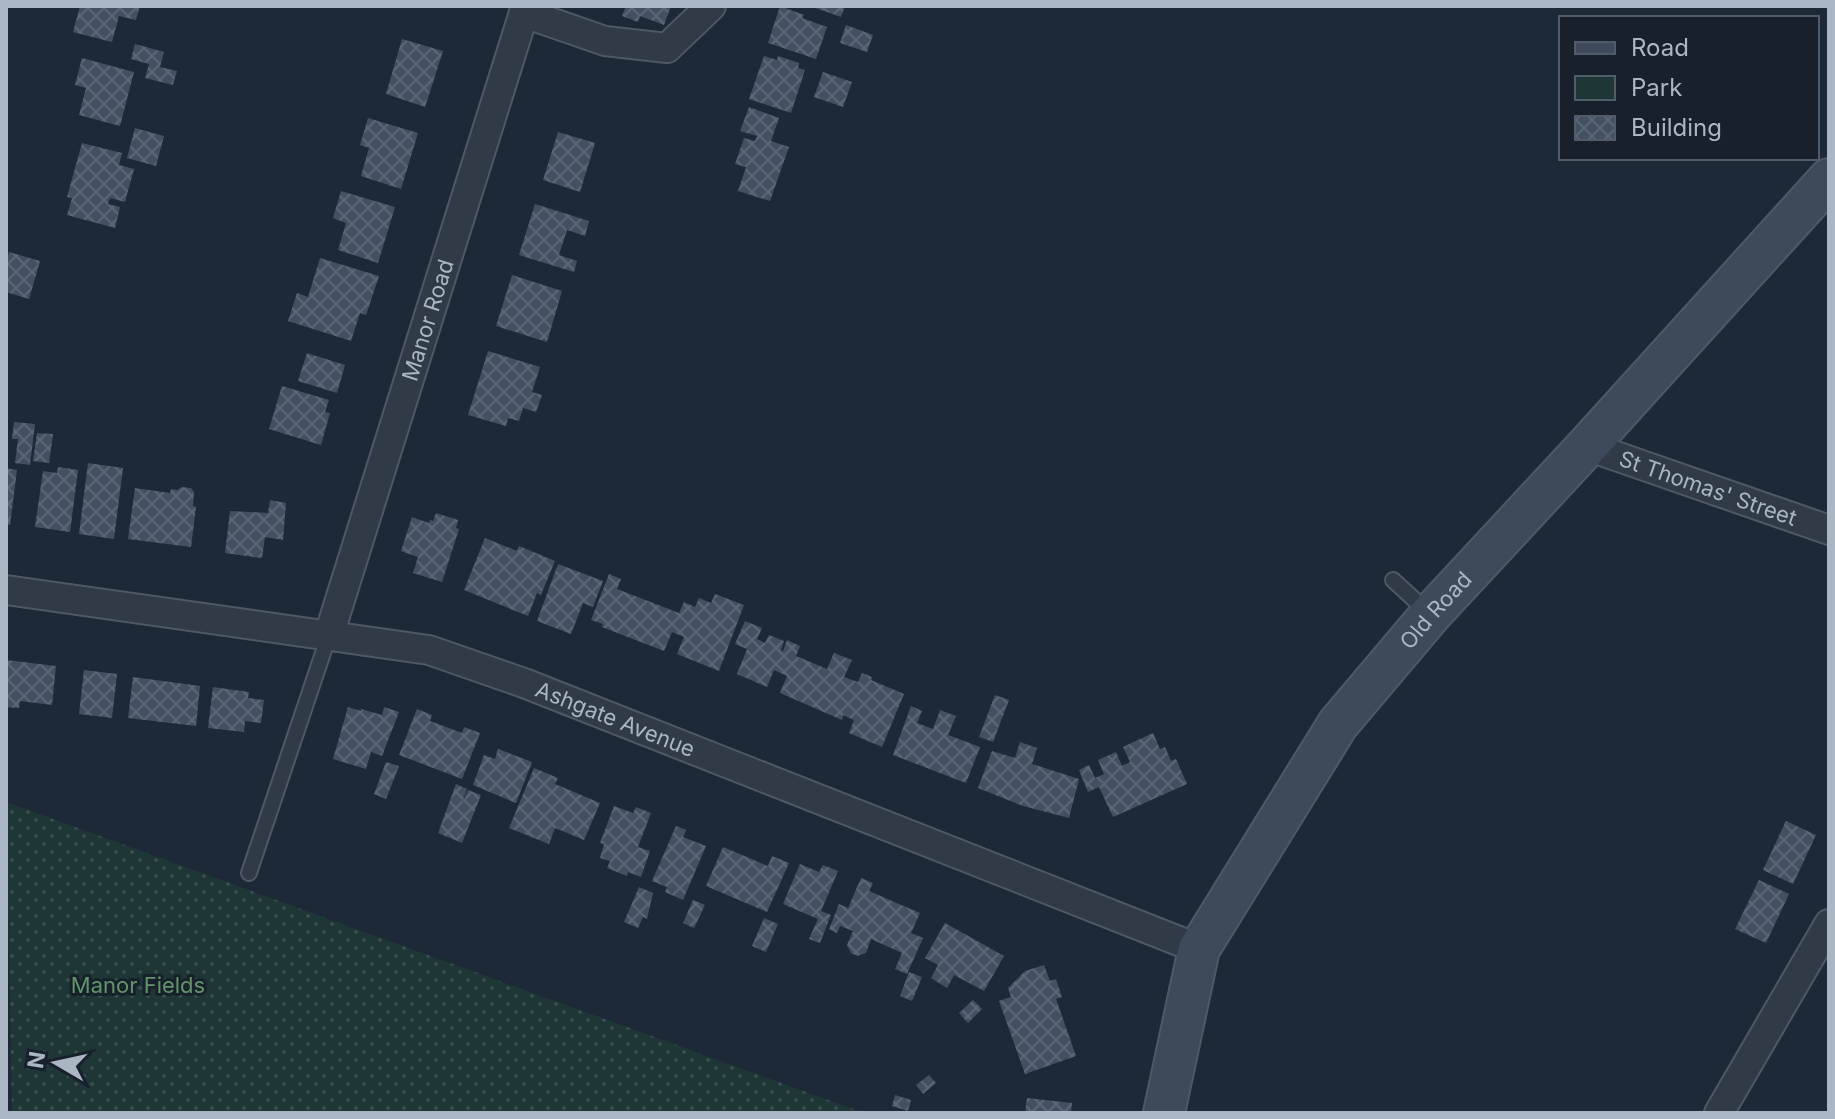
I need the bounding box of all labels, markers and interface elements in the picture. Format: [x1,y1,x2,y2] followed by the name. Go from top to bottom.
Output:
[1559,16,1819,160] legend
[1631,33,1689,62] text: Road
[1631,73,1682,102] text: Park
[1631,113,1722,142] text: Building
[396,256,459,384] street label: Manor Road
[1616,445,1800,531] street label: St Thomas' Street
[1394,566,1477,654] street label: Old Road
[532,676,699,762] street label: Ashgate Avenue
[71,972,205,998] park label: Manor Fields
[16,1023,96,1103] north arrow
[22,1050,50,1070] text: N

